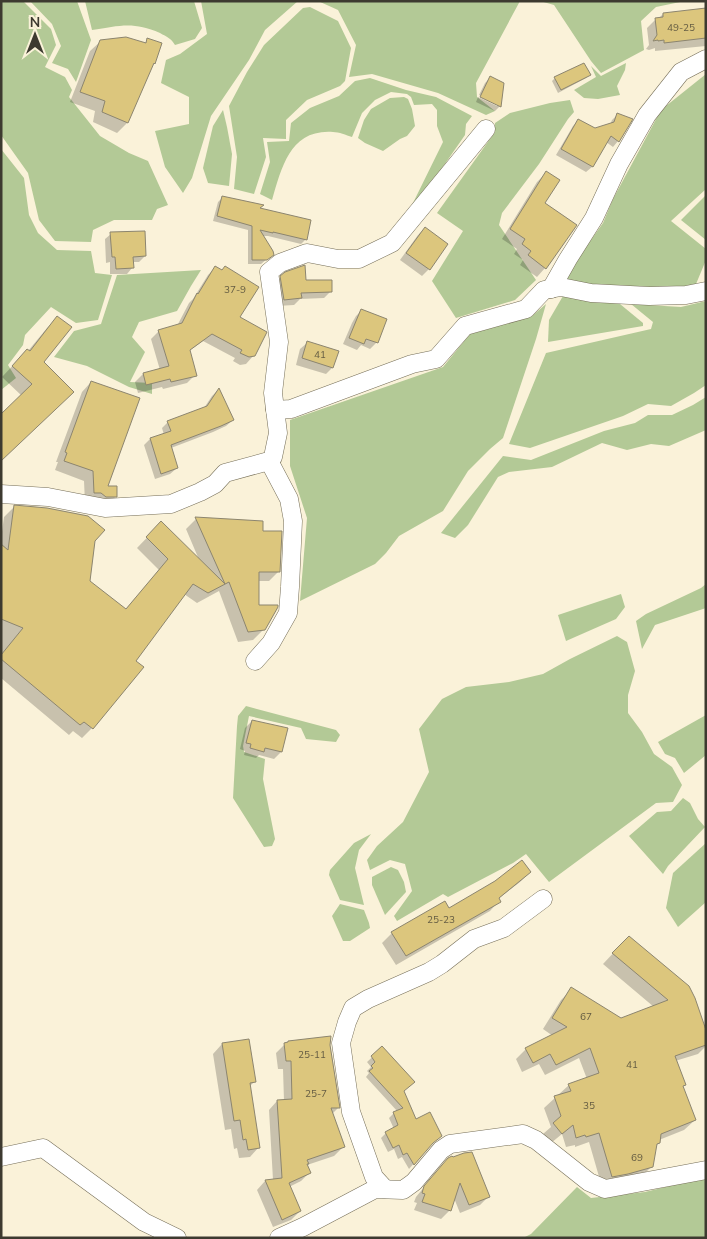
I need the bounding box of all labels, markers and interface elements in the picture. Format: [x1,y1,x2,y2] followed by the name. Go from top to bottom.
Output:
[10,10,60,60] north arrow
[30,13,40,32] text: N
[667,21,695,35] house number: 49-25
[224,283,246,297] house number: 37-9
[314,348,326,362] house number: 41
[427,913,455,927] house number: 25-23
[580,1010,592,1024] house number: 67
[298,1048,326,1062] house number: 25-11
[626,1058,638,1072] house number: 41
[305,1087,327,1101] house number: 25-7
[583,1099,595,1113] house number: 35
[631,1151,643,1165] house number: 69

